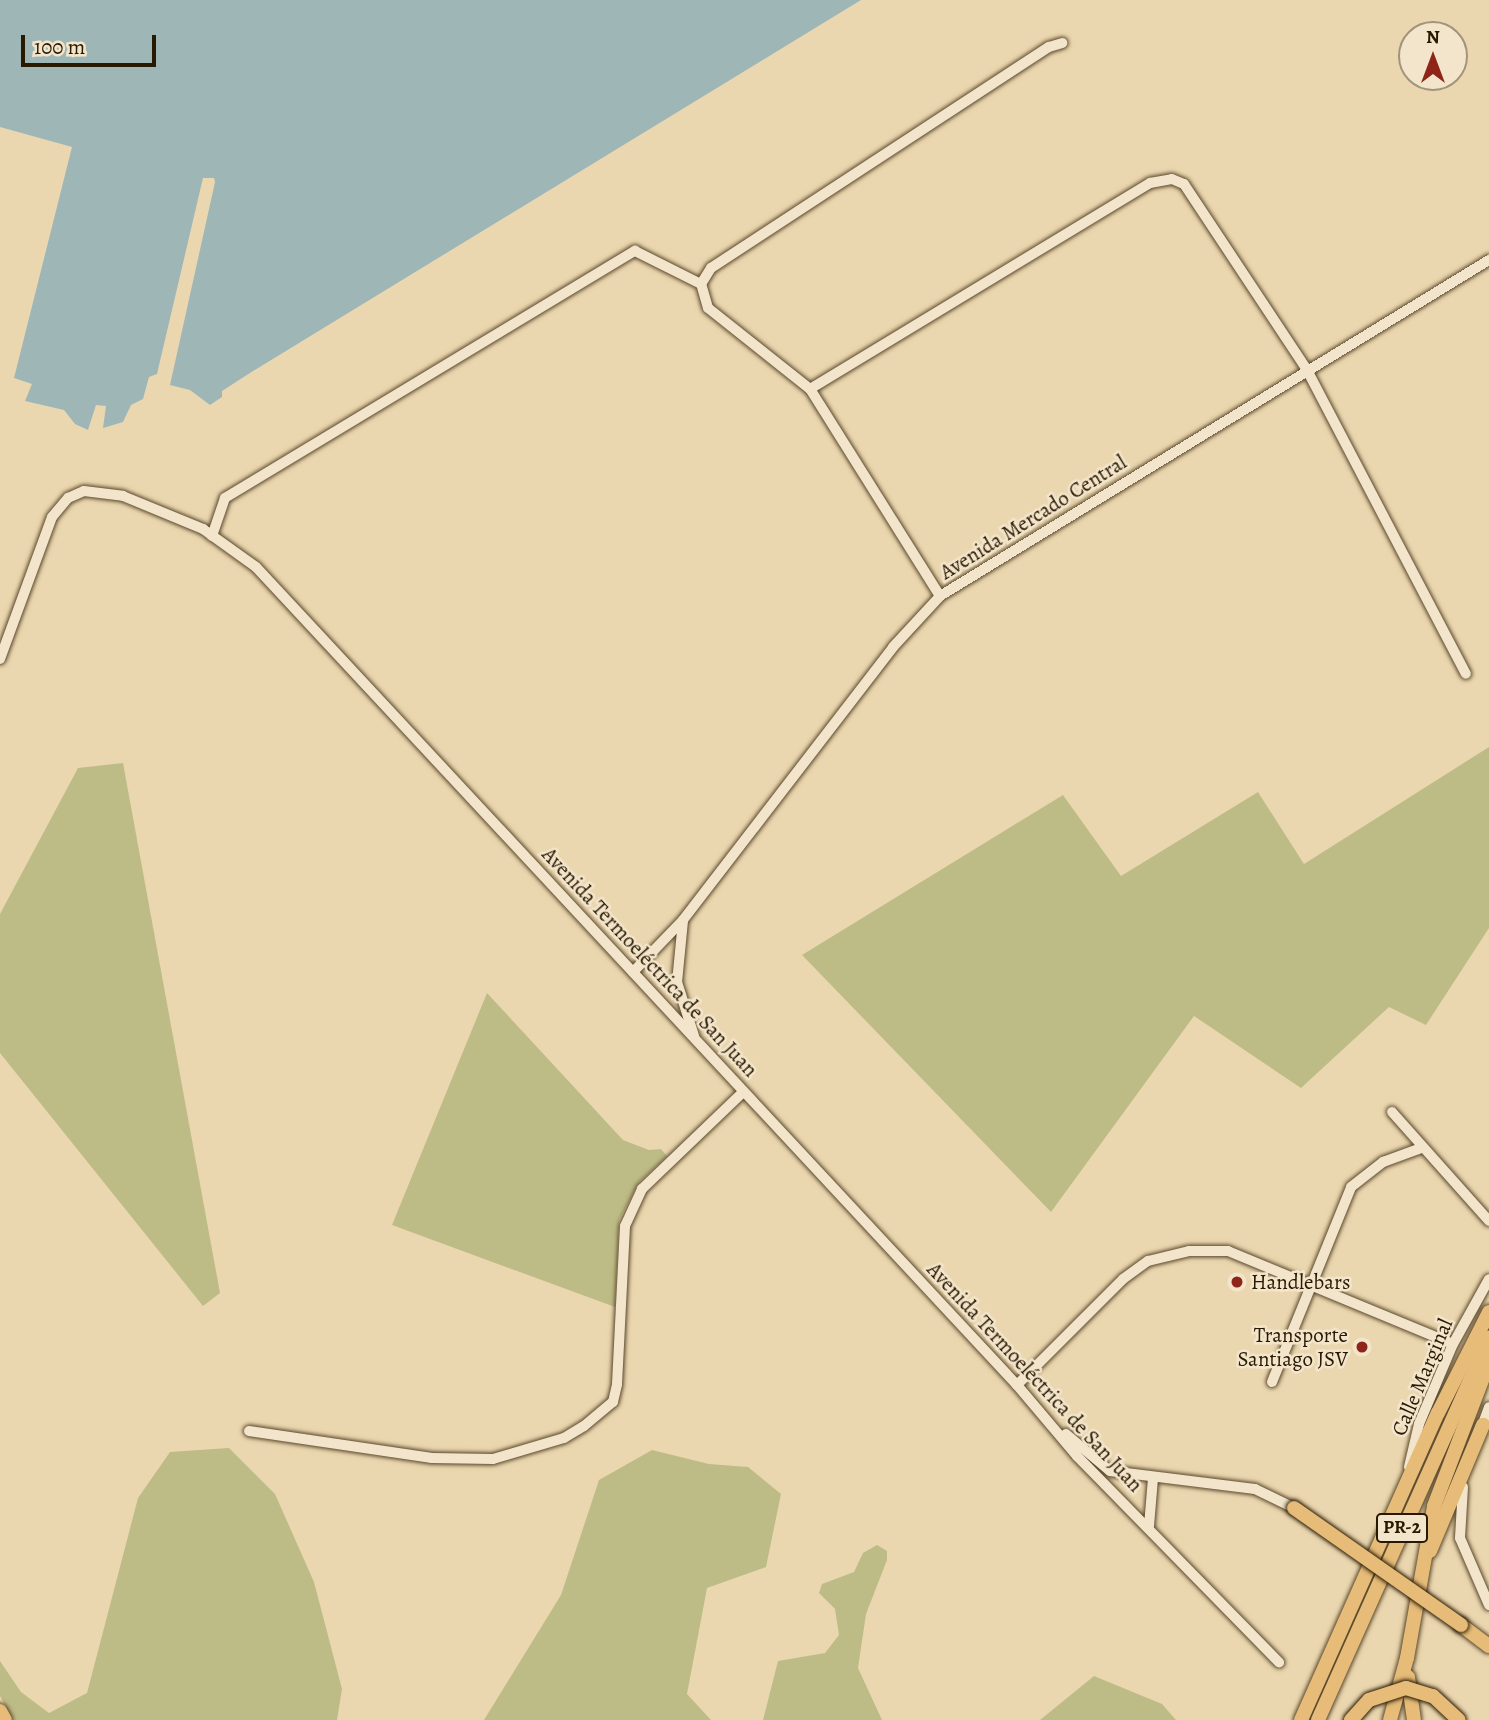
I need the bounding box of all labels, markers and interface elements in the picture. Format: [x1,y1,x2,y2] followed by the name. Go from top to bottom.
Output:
[24,21,159,65] scale bar
[1398,21,1468,91] north arrow
[1426,24,1440,50] text: N
[34,33,85,61] text: 100 m
[935,449,1131,585] street label: Avenida Mercado Central
[537,842,763,1082] street label: Avenida Termoeléctrica de San Juan
[922,1257,1148,1497] street label: Avenida Termoeléctrica de San Juan
[1251,1269,1350,1295] place label: Handlebars
[1229,1274,1245,1290] marker: Handlebars
[1386,1315,1458,1439] street label: Calle Marginal
[1237,1322,1348,1372] place label: Transporte Santiago JSV
[1354,1339,1370,1355] marker: Transporte Santiago JSV
[1376,1512,1428,1544] road number: PR-2

